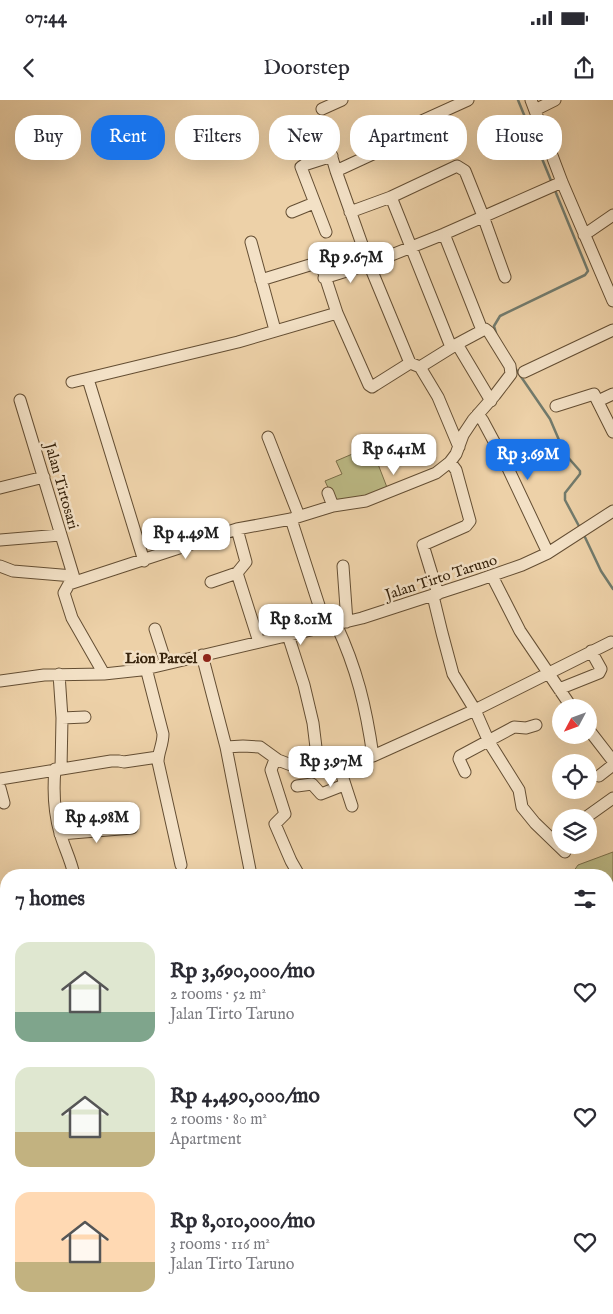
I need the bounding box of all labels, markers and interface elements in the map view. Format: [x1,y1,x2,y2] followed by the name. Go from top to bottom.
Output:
[25,6,67,30] text: 07:44
[15,54,43,82] icon: back
[263,54,350,82] text: Doorstep
[570,54,598,82] icon: share
[15,115,81,160] chip: Buy
[91,115,165,160] chip: Rent
[175,115,259,160] chip: Filters
[269,115,340,160] chip: New
[350,115,467,160] chip: Apartment
[477,115,562,160] chip: House
[299,242,403,284] pin: Rp 9.67M
[319,248,383,268] text: Rp 9.67M
[342,434,446,476] pin: Rp 6.41M
[476,438,580,481] pin: Rp 3.69M
[40,439,83,532] street label: Jalan Tirtosari
[362,440,426,460] text: Rp 6.41M
[497,445,559,465] text: Rp 3.69M
[134,518,238,560] pin: Rp 4.49M
[153,524,219,544] text: Rp 4.49M
[381,550,500,605] street label: Jalan Tirto Taruno
[249,604,353,646] pin: Rp 8.01M
[270,610,332,630] text: Rp 8.01M
[125,649,198,668] place label: Lion Parcel
[201,652,213,664] marker: Lion Parcel
[552,699,598,744] north arrow
[552,699,597,854] map controls
[279,746,383,788] pin: Rp 3.97M
[299,752,363,772] text: Rp 3.97M
[552,754,597,799] button: locate
[45,802,149,844] pin: Rp 4.98M
[65,808,129,828] text: Rp 4.98M
[552,809,597,854] button: layers
[571,885,599,913] icon: filters
[15,886,85,913] text: 7 homes
[170,958,315,985] text: Rp 3,690,000/mo
[55,962,115,1022] icon: home
[571,978,599,1006] icon: heart
[170,985,266,1005] text: 2 rooms · 52 m²
[170,1005,294,1025] text: Jalan Tirto Taruno
[170,1083,320,1110] text: Rp 4,490,000/mo
[55,1087,115,1147] icon: home
[571,1103,599,1131] icon: heart
[170,1110,267,1130] text: 2 rooms · 80 m²
[170,1130,241,1150] text: Apartment
[170,1208,315,1235] text: Rp 8,010,000/mo
[55,1212,115,1272] icon: home
[571,1228,599,1256] icon: heart
[170,1235,270,1255] text: 3 rooms · 116 m²
[170,1255,294,1275] text: Jalan Tirto Taruno

